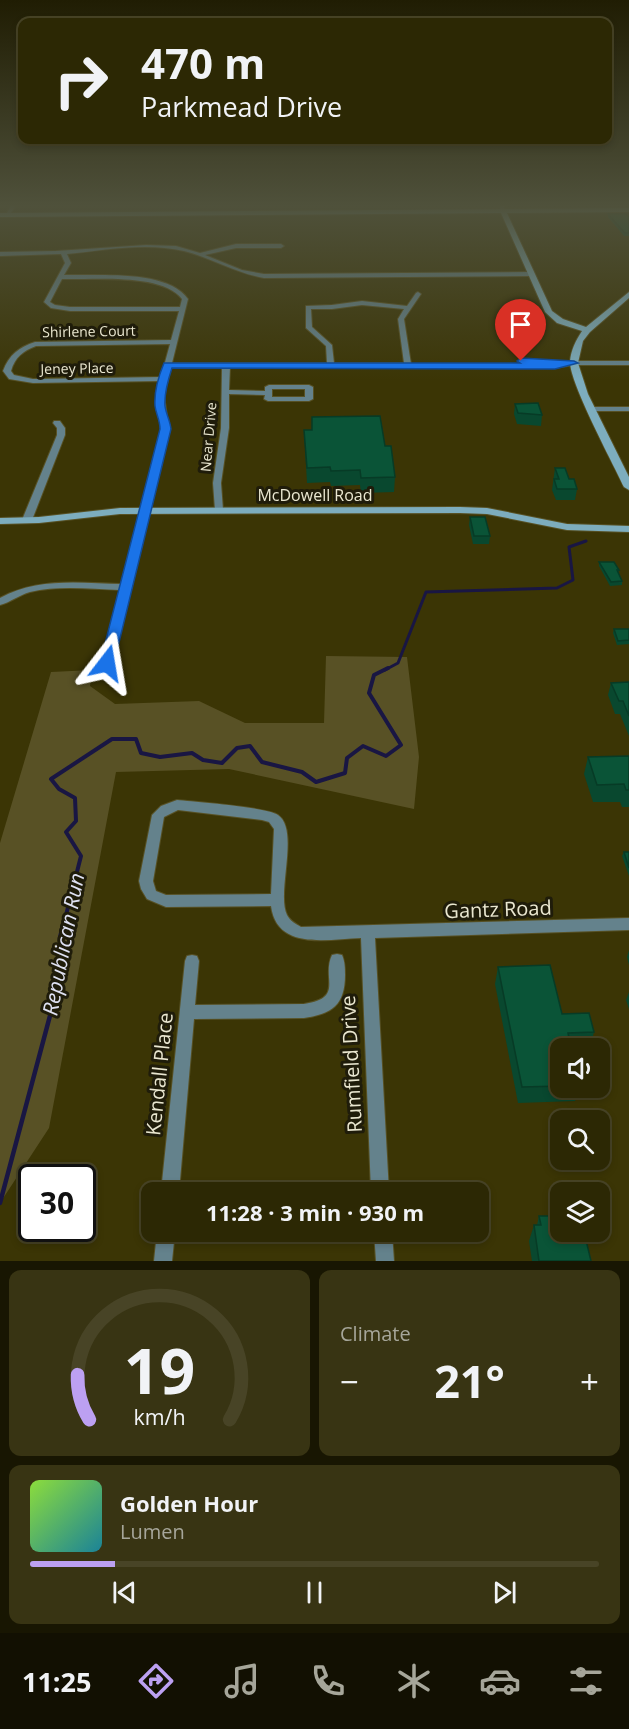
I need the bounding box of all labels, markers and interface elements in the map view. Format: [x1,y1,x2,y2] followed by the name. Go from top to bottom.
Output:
[141,34,265,91] text: 470 m
[42,42,120,120] icon: right
[141,88,342,125] text: Parkmead Drive
[495,299,546,361] pin
[504,308,537,341] icon: arrive
[42,321,136,341] street label: Shirlene Court
[38,358,114,378] street label: Jeney Place
[195,401,221,473] street label: Near Drive
[257,484,373,506] street label: McDowell Road
[75,631,139,695] position arrow
[35,870,91,1018] water label: Republican Run
[444,894,552,924] street label: Gantz Road
[334,995,368,1133] street label: Rumfield Drive
[139,1011,179,1137] street label: Kendall Place
[550,1038,610,1242] map controls
[550,1038,610,1098] button: sound
[550,1110,610,1170] button: search
[18,1164,96,1242] speed limit sign: 30
[550,1182,610,1242] button: layers
[206,1197,424,1227] text: 11:28 · 3 min · 930 m
[340,1320,411,1347] text: Climate
[124,1327,195,1412] text: 19
[434,1350,505,1411] text: 21°
[340,1359,359,1404] text: −
[580,1359,599,1404] text: +
[133,1402,186,1431] text: km/h
[120,1488,258,1518] text: Golden Hour
[120,1518,185,1545] text: Lumen
[108,1576,141,1609] icon: previous
[298,1576,331,1609] icon: pause
[488,1576,521,1609] icon: next
[135,1660,177,1702] icon: directions
[221,1660,263,1702] icon: music
[307,1660,349,1702] icon: phone
[393,1660,435,1702] icon: climate
[479,1660,521,1702] icon: car
[565,1660,607,1702] icon: filters
[22,1663,91,1700] text: 11:25

